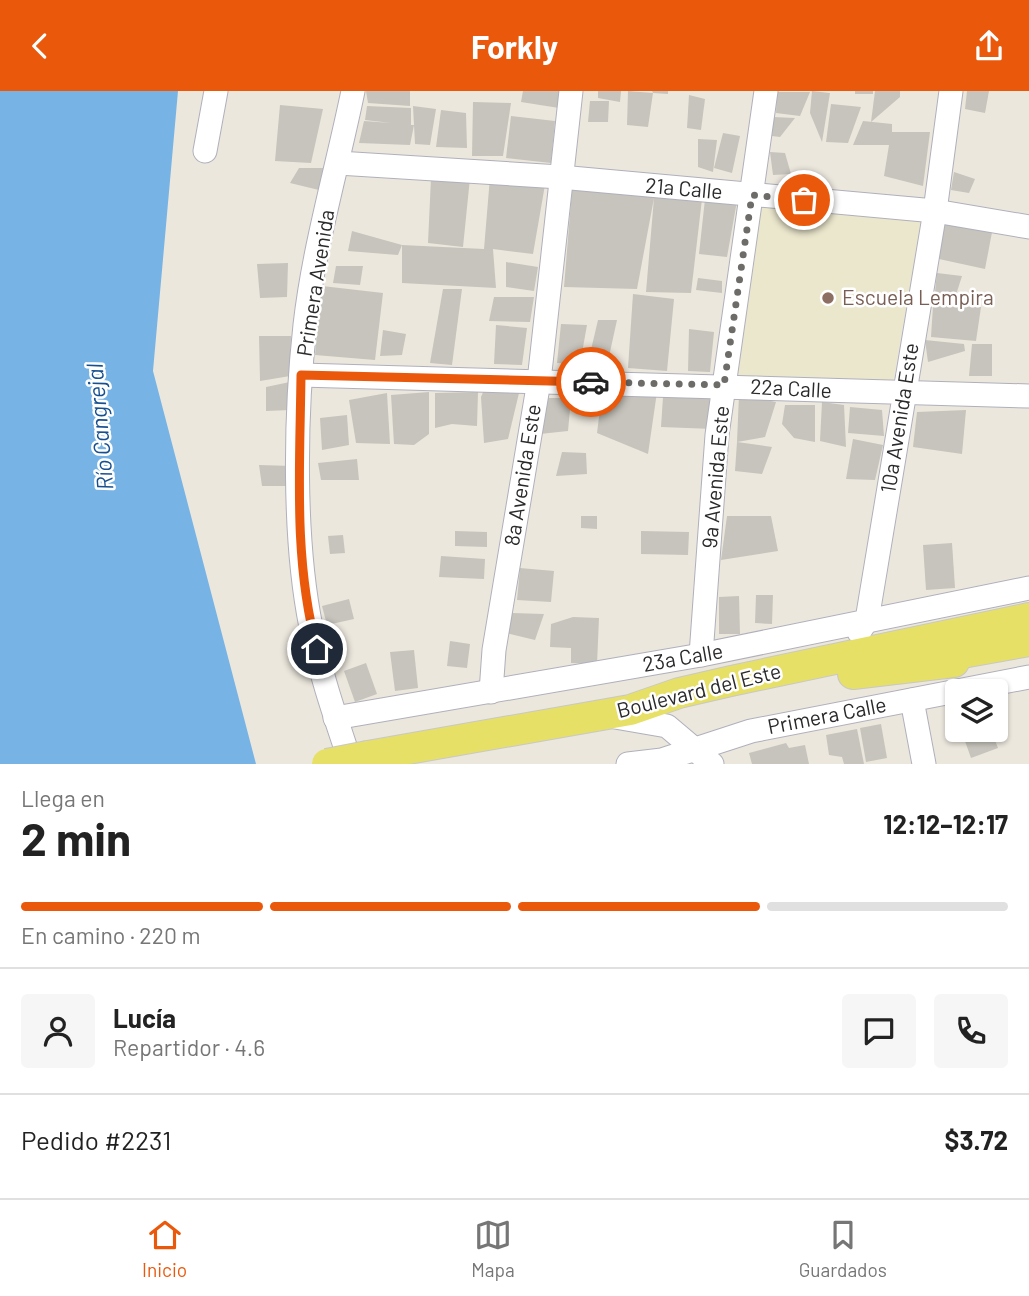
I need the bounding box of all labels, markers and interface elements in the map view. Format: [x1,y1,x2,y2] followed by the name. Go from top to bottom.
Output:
[21,27,59,65] icon: back
[471,27,558,65] text: Forkly
[970,27,1008,65] icon: share
[774,170,834,230] pin
[644,172,724,203] street label: 21a Calle
[785,181,823,219] icon: bag
[291,208,338,358] street label: Primera Avenida
[842,284,994,309] place label: Escuela Lempira
[820,290,836,306] marker: Escuela Lempira
[874,341,923,495] street label: 10a Avenida Este
[556,347,626,417] courier
[80,363,118,492] water label: Río Cangrejal
[572,363,610,401] icon: car
[750,373,832,402] street label: 22a Calle
[498,402,545,547] street label: 8a Avenida Este
[696,404,733,549] street label: 9a Avenida Este
[287,619,347,679] pin
[298,630,336,668] icon: home
[641,637,725,676] street label: 23a Calle
[614,657,783,722] street label: Boulevard del Este
[945,679,1008,742] map controls
[945,679,1008,742] button: layers
[765,691,888,738] street label: Primera Calle
[21,784,105,812] text: Llega en
[883,808,1008,839] text: 12:12–12:17
[21,810,131,865] text: 2 min
[21,921,201,949] text: En camino · 220 m
[21,994,95,1068] button: person
[842,994,916,1068] button: chat
[934,994,1008,1068] button: phone
[113,1002,176,1033] text: Lucía
[113,1033,265,1061] text: Repartidor · 4.6
[21,1124,171,1155] text: Pedido #2231
[945,1124,1008,1155] text: $3.72
[142,1216,187,1281] tab: Inicio
[471,1216,515,1281] tab: Mapa
[799,1216,887,1281] tab: Guardados

